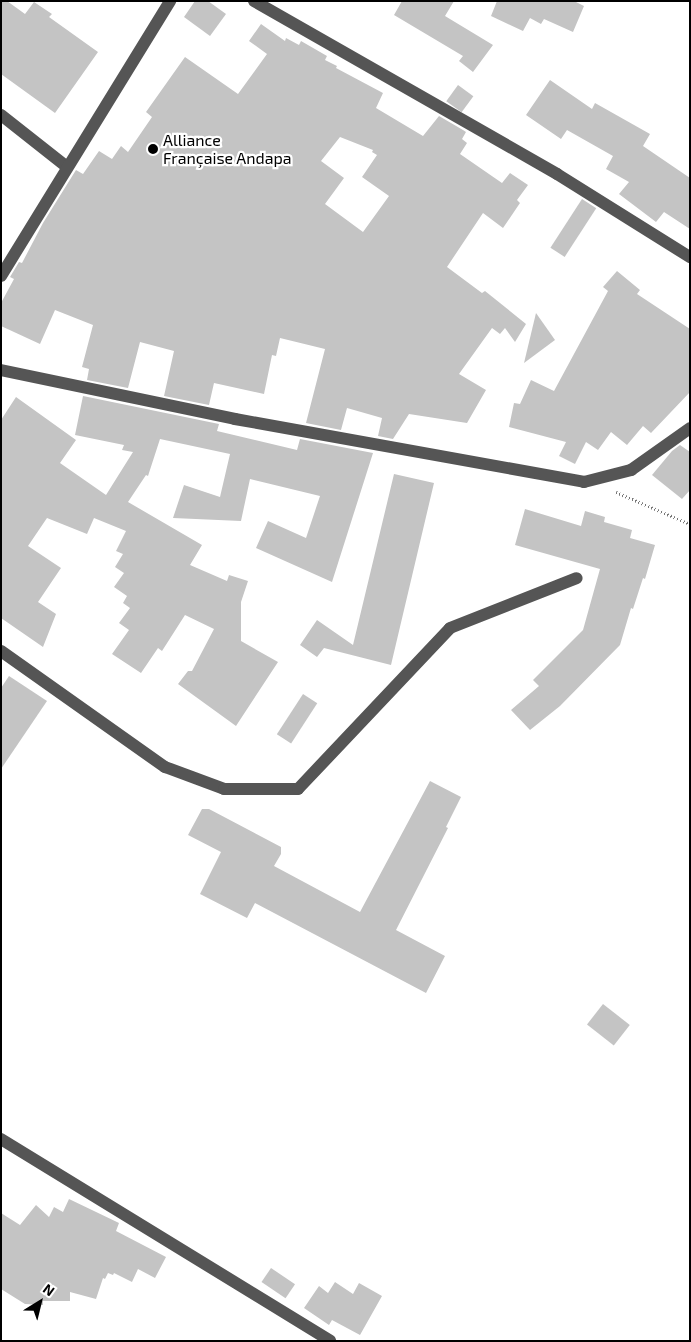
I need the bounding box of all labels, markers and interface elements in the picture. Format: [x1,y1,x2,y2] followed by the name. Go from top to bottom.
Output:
[163,130,292,168] place label: Alliance Française Andapa
[147,143,159,155] marker: Alliance Française Andapa
[15,1277,65,1327] north arrow
[40,1280,58,1299] text: N

